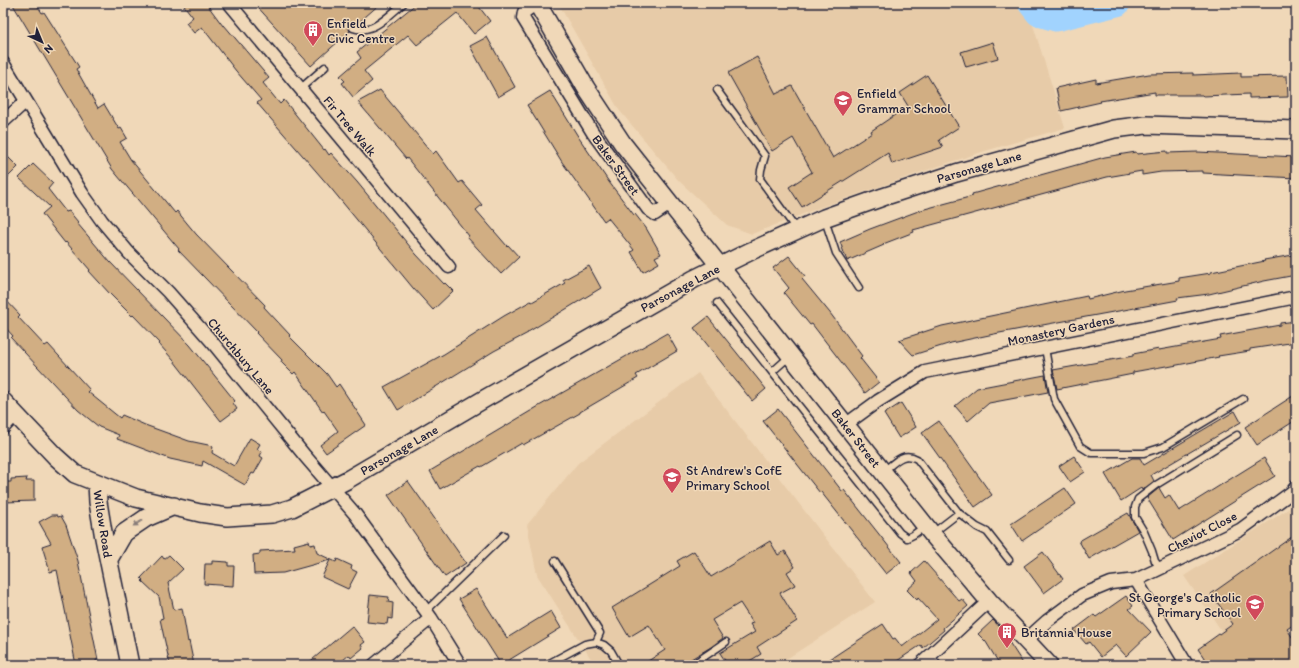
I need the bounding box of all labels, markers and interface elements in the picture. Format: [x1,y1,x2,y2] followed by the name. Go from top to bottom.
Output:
[327,16,395,46] place label: Enfield Civic Centre
[302,19,324,47] building icon: Enfield Civic Centre
[22,22,62,62] north arrow
[41,42,56,56] text: N
[857,86,951,116] place label: Enfield Grammar School
[832,89,854,117] school or university icon: Enfield Grammar School
[320,93,380,159] street label: Fir Tree Walk
[589,132,643,198] street label: Baker Street
[935,148,1023,186] street label: Parsonage Lane
[638,261,722,315] street label: Parsonage Lane
[1006,311,1116,349] street label: Monastery Gardens
[205,315,277,397] street label: Churchbury Lane
[828,406,884,471] street label: Baker Street
[357,422,441,478] street label: Parsonage Lane
[686,463,782,493] place label: St Andrew's CofE Primary School
[661,466,683,494] school or university icon: St Andrew's CofE Primary School
[90,489,116,559] street label: Willow Road
[1165,508,1239,556] street label: Cheviot Close
[133,519,144,526] one-way arrow
[1129,590,1241,620] place label: St George's Catholic Primary School
[1244,593,1266,621] school or university icon: St George's Catholic Primary School
[996,621,1018,649] building icon: Britannia House
[1021,625,1112,640] place label: Britannia House

